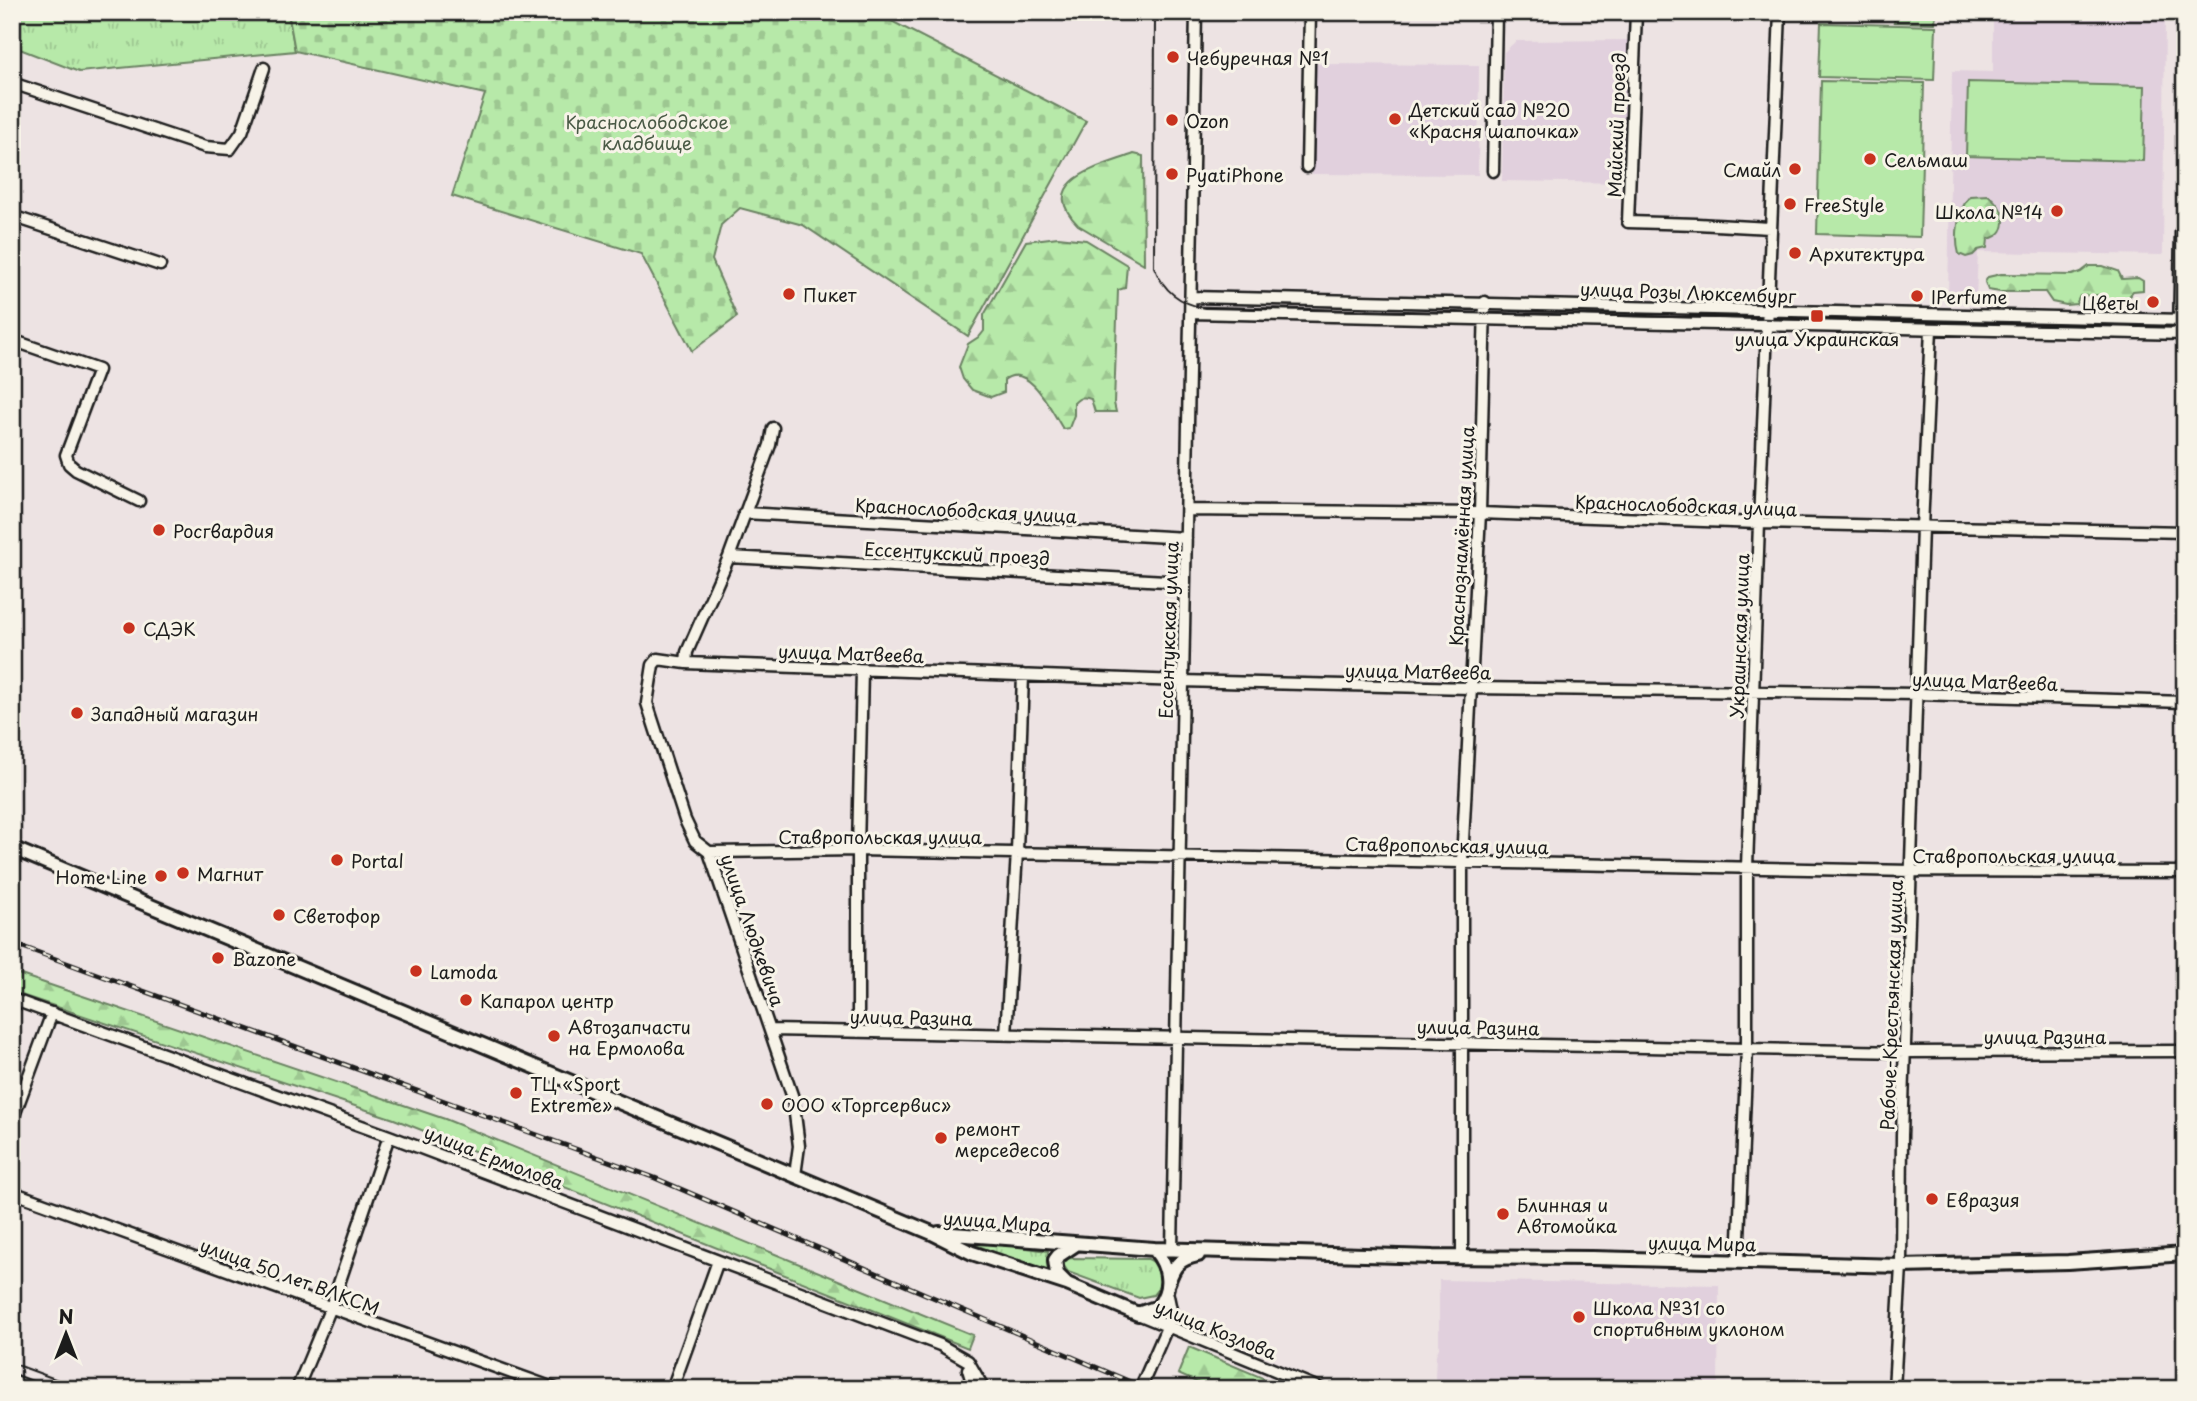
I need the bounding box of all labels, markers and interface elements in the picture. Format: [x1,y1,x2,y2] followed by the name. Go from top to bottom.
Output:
[1187,44,1329,71] place label: Чебуречная №1
[1165,49,1181,65] marker: Чебуречная №1
[1600,52,1632,198] street label: Майский проезд
[1408,96,1579,144] place label: Детский сад №20 «Красня шапочка»
[1186,107,1229,134] place label: Ozon
[565,108,729,156] park label: Краснослободское кладбище
[1387,111,1403,127] marker: Детский сад №20 «Красня шапочка»
[1164,112,1180,128] marker: Ozon
[1884,146,1968,173] place label: Сельмаш
[1862,151,1878,167] marker: Сельмаш
[1723,156,1781,183] place label: Смайл
[1186,161,1284,188] place label: PyatiPhone
[1787,161,1803,177] marker: Смайл
[1164,166,1180,182] marker: PyatiPhone
[1804,191,1885,218] place label: FreeStyle
[1782,196,1798,212] marker: FreeStyle
[1935,198,2043,225] place label: Школа №14
[2049,203,2065,219] marker: Школа №14
[1809,240,1925,267] place label: Архитектура
[1787,245,1803,261] marker: Архитектура
[1579,275,1798,309] street label: улица Розы Люксембург
[803,281,857,308] place label: Пикет
[1931,283,2008,310] place label: IPerfume
[781,286,797,302] marker: Пикет
[1909,288,1925,304] marker: IPerfume
[2082,289,2139,316] place label: Цветы
[2145,294,2161,310] marker: Цветы
[1809,308,1825,324] marker: улица Украинская
[1734,325,1900,352] place label: улица Украинская
[1442,425,1480,647] street label: Краснознамённая улица
[1575,488,1798,522] street label: Краснослободская улица
[854,491,1078,529] street label: Краснослободская улица
[173,517,274,544] place label: Росгвардия
[151,522,167,538] marker: Росгвардия
[863,535,1051,571] street label: Ессентукский проезд
[1151,540,1185,719] street label: Ессентукская улица
[1723,552,1755,719] street label: Украинская улица
[143,615,196,642] place label: СДЭК
[121,620,137,636] marker: СДЭК
[778,637,925,669] street label: улица Матвеева
[1345,656,1492,686] street label: улица Матвеева
[1912,665,2059,697] street label: улица Матвеева
[91,700,258,727] place label: Западный магазин
[69,705,85,721] marker: Западный магазин
[778,823,982,850] street label: Ставропольская улица
[1345,830,1550,860] street label: Ставропольская улица
[1912,842,2116,869] street label: Ставропольская улица
[351,847,404,874] place label: Portal
[714,850,792,1010] street label: улица Людкевича
[329,852,345,868] marker: Portal
[197,860,264,887] place label: Магнит
[56,863,147,890] place label: Home Line
[175,865,191,881] marker: Магнит
[153,868,169,884] marker: Home Line
[1873,879,1909,1131] street label: Рабоче-Крестьянская улица
[293,902,380,929] place label: Светофор
[271,907,287,923] marker: Светофор
[232,945,296,972] place label: Bazone
[210,950,226,966] marker: Bazone
[430,958,498,985] place label: Lamoda
[408,963,424,979] marker: Lamoda
[480,987,614,1014] place label: Капарол центр
[458,992,474,1008] marker: Капарол центр
[849,1002,973,1032] street label: улица Разина
[1416,1012,1540,1042] street label: улица Разина
[568,1013,691,1061] place label: Автозапчасти на Ермолова
[1984,1023,2107,1050] street label: улица Разина
[546,1028,562,1044] marker: Автозапчасти на Ермолова
[530,1070,620,1118] place label: ТЦ «Sport Extreme»
[508,1085,524,1101] marker: ТЦ «Sport Extreme»
[781,1091,951,1118] place label: ООО «Торгсервис»
[759,1096,775,1112] marker: ООО «Торгсервис»
[955,1115,1060,1163] place label: ремонт мерседесов
[420,1118,568,1196] street label: улица Ермолова
[933,1130,949,1146] marker: ремонт мерседесов
[1946,1186,2020,1213] place label: Евразия
[1517,1191,1618,1239] place label: Блинная и Автомойка
[1924,1191,1940,1207] marker: Евразия
[942,1204,1053,1238] street label: улица Мира
[1495,1206,1511,1222] marker: Блинная и Автомойка
[1648,1229,1757,1257] street label: улица Мира
[196,1231,384,1321] street label: улица 50 лет ВЛКСМ
[1151,1292,1282,1366] street label: улица Козлова
[1593,1294,1785,1342] place label: Школа №31 со спортивным уклоном
[32,1300,102,1370] north arrow
[58,1302,74,1330] text: N
[1571,1309,1587,1325] marker: Школа №31 со спортивным уклоном

